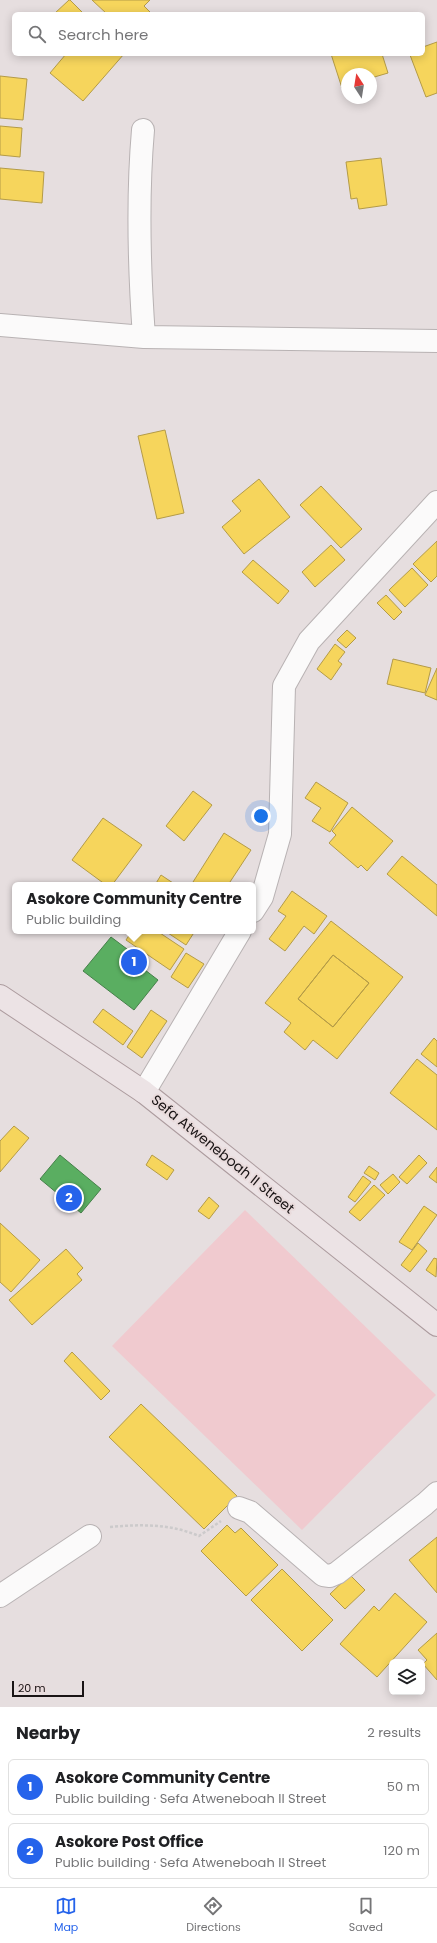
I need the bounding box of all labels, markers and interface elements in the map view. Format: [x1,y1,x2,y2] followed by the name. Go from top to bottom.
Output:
[12,12,425,56] search box
[26,23,48,45] icon: search
[58,24,148,45] text: Search here
[341,68,377,104] north arrow
[251,806,271,826] your location
[12,882,256,934] popup
[26,888,242,909] text: Asokore Community Centre
[26,910,121,929] text: Public building
[121,947,147,977] pin: 1
[147,1090,299,1218] street label: Sefa Atweneboah II Street
[56,1183,82,1213] pin: 2
[389,1659,425,1695] map controls
[389,1659,425,1695] button: layers
[12,1679,84,1698] scale bar
[18,1680,46,1696] text: 20 m
[16,1721,80,1745] text: Nearby
[367,1723,421,1742] text: 2 results
[55,1767,270,1788] text: Asokore Community Centre
[28,1777,32,1796] text: 1
[387,1777,420,1796] text: 50 m
[55,1789,326,1808] text: Public building · Sefa Atweneboah II Street
[55,1831,204,1852] text: Asokore Post Office
[26,1841,34,1860] text: 2
[383,1841,420,1860] text: 120 m
[55,1853,326,1872] text: Public building · Sefa Atweneboah II Street
[54,1895,78,1936] tab: Map
[186,1895,241,1936] tab: Directions
[349,1895,383,1936] tab: Saved

